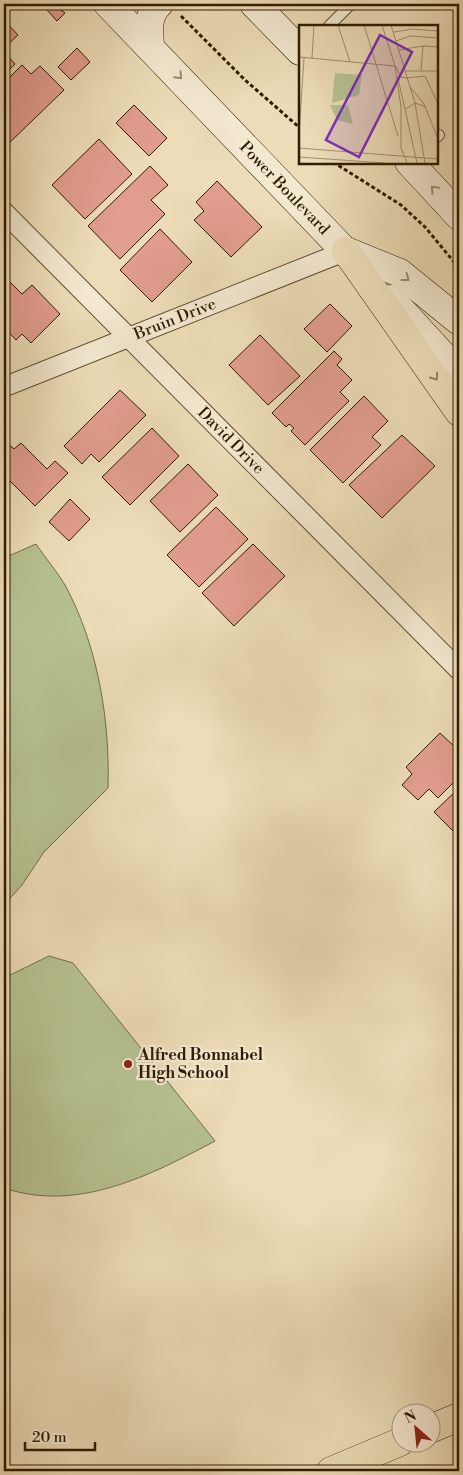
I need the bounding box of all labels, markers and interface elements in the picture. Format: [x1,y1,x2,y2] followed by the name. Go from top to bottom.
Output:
[299,25,438,164] inset map
[173,70,182,79] one-way arrow
[235,137,334,239] street label: Power Boulevard
[431,186,440,195] one-way arrow
[400,272,410,281] one-way arrow
[130,294,219,345] street label: Bruin Drive
[429,371,438,380] one-way arrow
[193,403,269,478] street label: David Drive
[137,1045,264,1083] place label: Alfred Bonnabel High School
[122,1058,134,1070] marker: Alfred Bonnabel High School
[390,1402,440,1452] north arrow
[402,1407,420,1428] text: N
[25,1420,95,1452] scale bar
[32,1428,67,1447] text: 20 m

